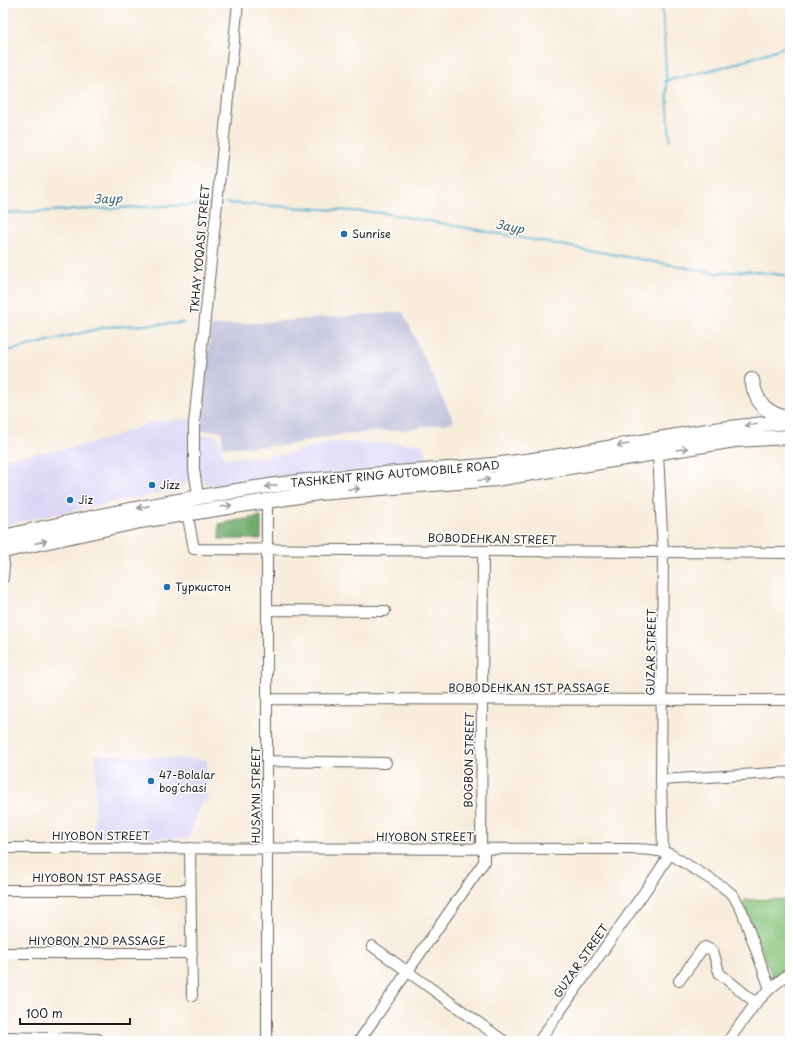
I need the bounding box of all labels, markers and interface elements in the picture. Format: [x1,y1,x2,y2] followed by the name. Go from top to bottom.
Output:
[185,183,214,314] street label: TKHAY YOQASI STREET
[94,188,123,207] water label: Заур
[495,215,527,237] water label: Заур
[352,225,391,242] place label: Sunrise
[339,229,349,239] marker: Sunrise
[745,421,758,429] one-way arrow
[617,441,630,449] one-way arrow
[675,445,688,453] one-way arrow
[290,456,500,491] street label: TASHKENT RING AUTOMOBILE ROAD
[160,476,181,493] place label: Jizz
[477,476,490,484] one-way arrow
[147,480,157,490] marker: Jizz
[265,482,278,490] one-way arrow
[347,486,360,493] one-way arrow
[78,491,93,508] place label: Jiz
[65,495,75,505] marker: Jiz
[219,502,232,510] one-way arrow
[137,503,150,511] one-way arrow
[427,529,557,548] street label: BOBODEHKAN STREET
[34,538,47,546] one-way arrow
[175,578,231,595] place label: Туркистон
[162,582,172,592] marker: Туркистон
[641,608,660,695] street label: GUZAR STREET
[448,679,610,696] street label: BOBODEHKAN 1ST PASSAGE
[459,711,478,808] street label: BOGBON STREET
[247,746,264,844] street label: HUSAYNI STREET
[159,766,215,796] place label: 47-Bolalar bogʻchasi
[146,776,156,786] marker: 47-Bolalar bogʻchasi
[52,827,150,844] street label: HIYOBON STREET
[376,828,474,845] street label: HIYOBON STREET
[32,869,162,886] street label: HIYOBON 1ST PASSAGE
[549,920,613,1001] street label: GUZAR STREET
[28,932,166,949] street label: HIYOBON 2ND PASSAGE
[20,1000,130,1026] scale bar
[26,1004,63,1022] text: 100 m

